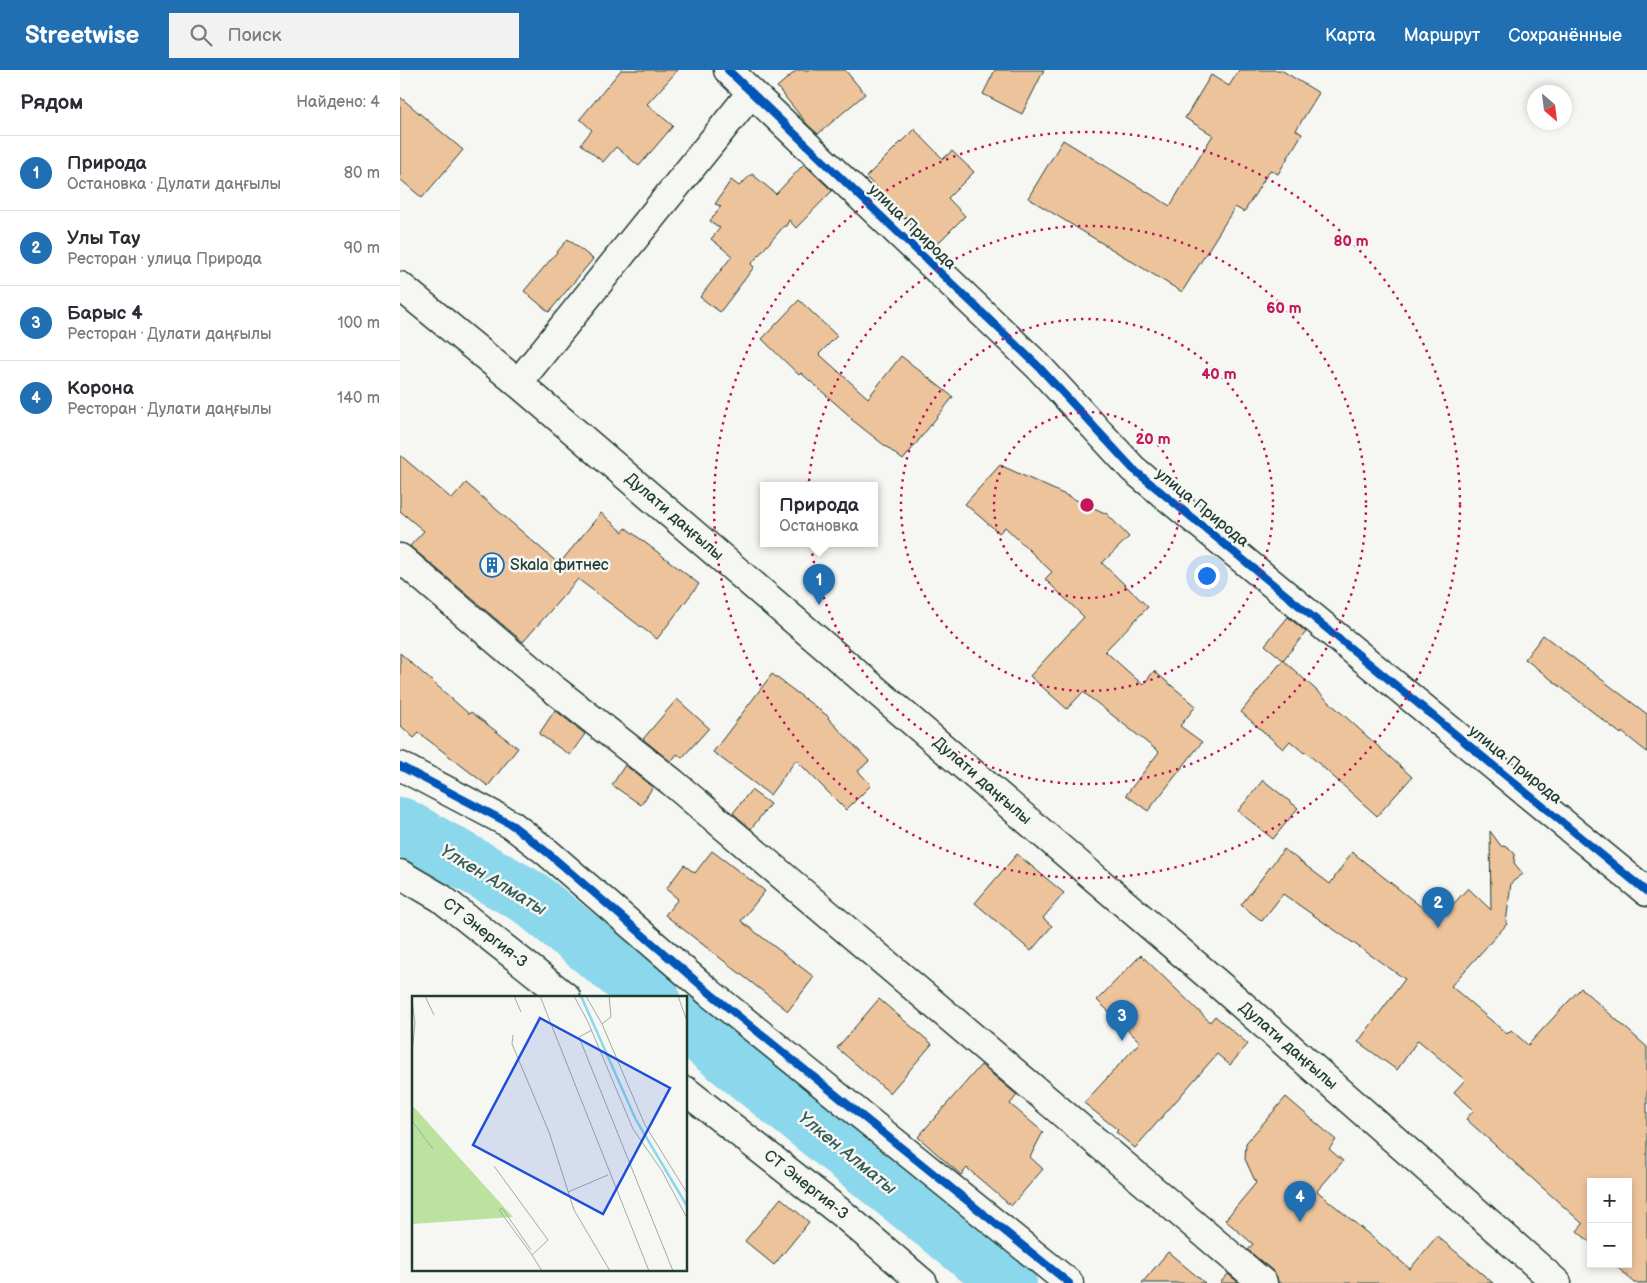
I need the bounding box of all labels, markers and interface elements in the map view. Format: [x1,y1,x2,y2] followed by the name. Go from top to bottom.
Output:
[169,13,519,58] search box
[25,21,139,50] text: Streetwise
[187,21,215,49] icon: search
[227,24,282,47] text: Поиск
[1325,25,1376,46] text: Карта
[1404,25,1480,46] text: Маршрут
[1508,25,1622,46] text: Сохранённые
[1527,85,1572,130] north arrow
[20,90,83,115] text: Рядом
[296,93,380,112] text: Найдено: 4
[67,152,147,175] text: Природа
[33,164,39,183] text: 1
[344,164,380,183] text: 80 m
[67,175,281,194] text: Остановка · Дулати даңғылы
[864,180,960,274] street label: улица Природа
[67,227,140,250] text: Улы Тау
[1333,232,1369,251] text: 80 m
[31,239,41,258] text: 2
[344,239,380,258] text: 90 m
[67,250,262,269] text: Ресторан · улица Природа
[1266,299,1302,318] text: 60 m
[67,302,143,325] text: Барыс 4
[31,314,41,333] text: 3
[337,314,380,333] text: 100 m
[67,325,272,344] text: Ресторан · Дулати даңғылы
[1201,365,1237,384] text: 40 m
[67,377,134,400] text: Корона
[31,389,41,408] text: 4
[337,389,380,408] text: 140 m
[67,400,272,419] text: Ресторан · Дулати даңғылы
[1136,430,1171,449] text: 20 m
[1151,465,1253,552] street label: улица Природа
[621,469,727,565] street label: Дулати даңғылы
[760,482,878,547] popup
[779,494,859,517] text: Природа
[1078,496,1096,514] centre of rings
[779,517,859,536] text: Остановка
[479,552,505,578] building icon: Skala фитнес
[510,556,609,575] place label: Skala фитнес
[1194,563,1220,589] your location
[803,564,835,605] pin: 1
[1464,722,1566,809] street label: улица Природа
[929,733,1035,829] street label: Дулати даңғылы
[436,840,550,920] water label: Үлкен Алматы
[1422,887,1454,928] pin: 2
[439,894,531,972] street label: СТ Энергия-3
[412,996,688,1270] inset map
[1235,998,1341,1094] street label: Дулати даңғылы
[1106,1000,1138,1041] pin: 3
[794,1107,900,1199] water label: Үлкен Алматы
[760,1146,852,1224] street label: СТ Энергия-3
[1587,1178,1632,1268] map controls
[1587,1178,1632,1223] button: +
[1284,1181,1316,1222] pin: 4
[1587,1223,1632,1268] button: −

